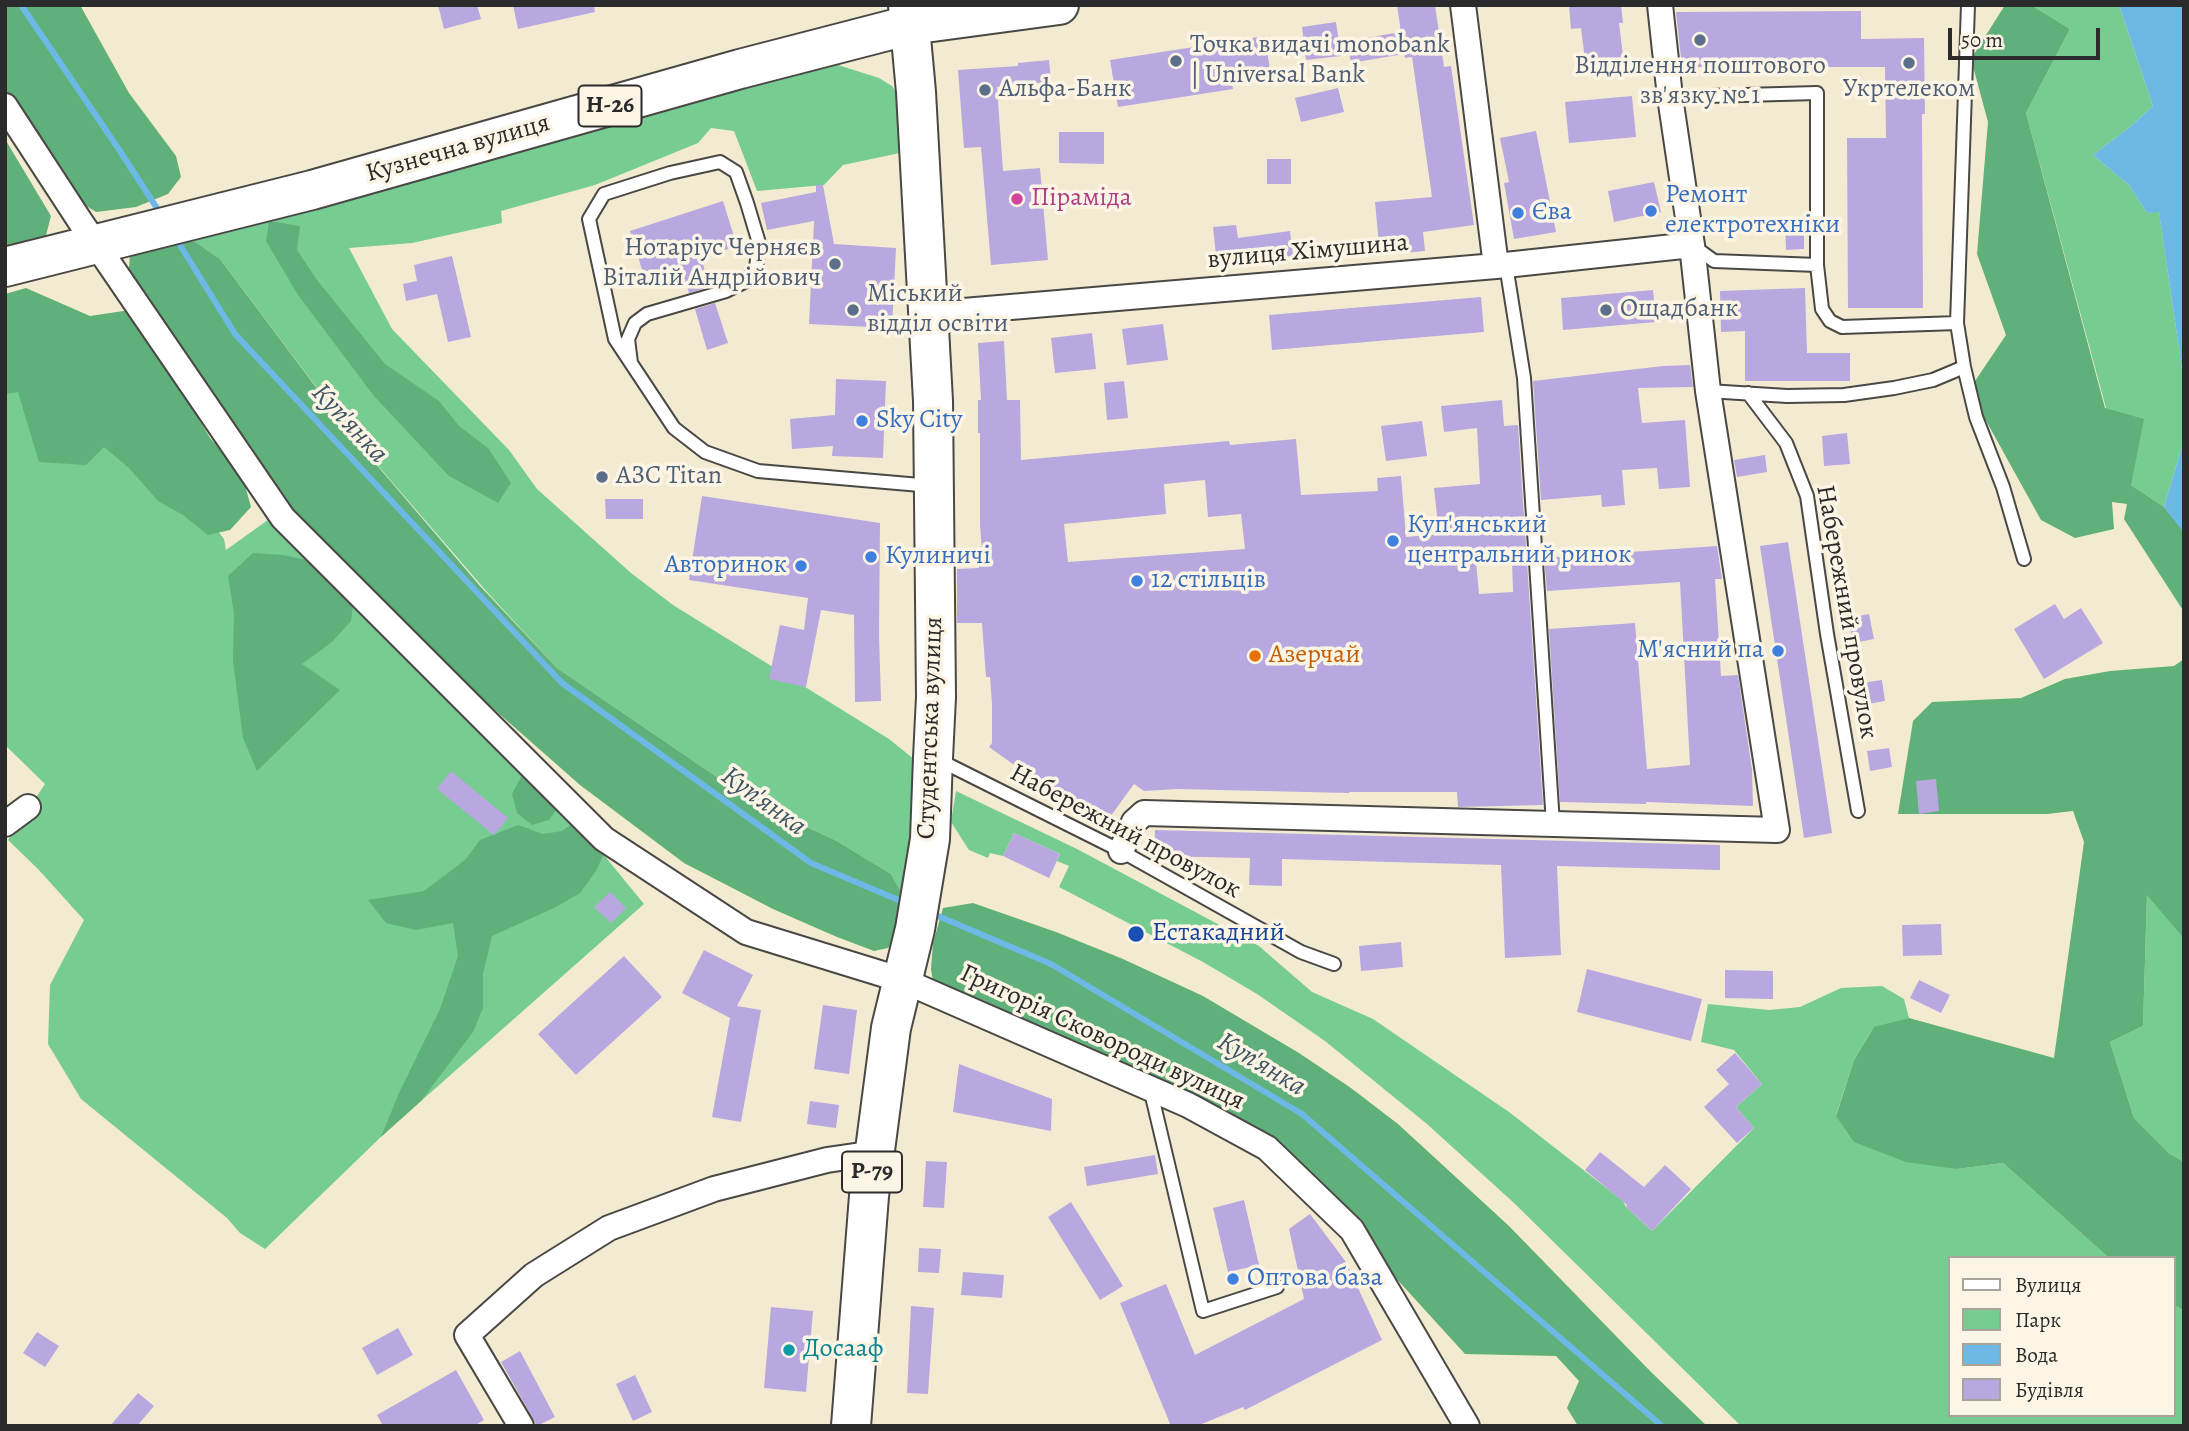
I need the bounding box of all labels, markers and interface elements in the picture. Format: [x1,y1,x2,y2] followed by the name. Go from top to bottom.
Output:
[1951,14,2103,58] scale bar
[1961,26,2003,54] text: 50 m
[1190,30,1450,92] place label: Точка видачі monobank | Universal Bank
[1692,32,1708,48] marker: Відділення поштового зв'язку № 1
[1574,51,1826,112] place label: Відділення поштового зв'язку № 1
[1168,53,1184,69] marker: Точка видачі monobank | Universal Bank
[1901,55,1917,71] marker: Укртелеком
[999,74,1131,106] place label: Альфа-Банк
[1843,74,1975,106] place label: Укртелеком
[977,82,993,98] marker: Альфа-Банк
[578,86,642,126] road number: Н-26
[363,108,553,190] street label: Кузнечна вулиця
[1665,180,1840,242] place label: Ремонт електротехніки
[1031,183,1132,215] place label: Піраміда
[1009,191,1025,207] marker: Піраміда
[1532,197,1572,229] place label: Єва
[1643,203,1659,219] marker: Ремонт електротехніки
[1510,205,1526,221] marker: Єва
[1206,228,1410,276] street label: вулиця Хімушина
[602,233,821,294] place label: Нотаріус Черняєв Віталій Андрійович
[827,256,843,272] marker: Нотаріус Черняєв Віталій Андрійович
[867,279,1008,340] place label: Міський відділ освіти
[1620,294,1738,326] place label: Ощадбанк
[845,302,861,318] marker: Міський відділ освіти
[1598,302,1614,318] marker: Ощадбанк
[304,377,394,471] water label: Куп'янка
[876,405,962,437] place label: Sky City
[854,413,870,429] marker: Sky City
[616,461,722,493] place label: АЗС Titan
[594,469,610,485] marker: АЗС Titan
[1808,483,1884,741] street label: Набережний провулок
[1407,510,1631,572] place label: Куп'янський центральний ринок
[1385,533,1401,549] marker: Куп'янський центральний ринок
[885,541,991,573] place label: Кулиничі
[863,549,879,565] marker: Кулиничі
[665,550,787,582] place label: Авторинок
[793,558,809,574] marker: Авторинок
[1151,565,1266,597] place label: 12 стільців
[1129,573,1145,589] marker: 12 стільців
[912,616,950,840] street label: Студентська вулиця
[1637,635,1764,667] place label: М'ясний па
[1269,640,1361,672] place label: Азерчай
[1770,643,1786,659] marker: М'ясний па
[1247,648,1263,664] marker: Азерчай
[1004,758,1246,906] street label: Набережний провулок
[714,760,812,844] water label: Куп'янка
[1152,918,1285,950] place label: Естакадний
[1126,924,1146,944] marker: Естакадний
[955,958,1249,1118] street label: Григорія Сковороди вулиця
[1211,1026,1311,1104] water label: Куп'янка
[842,1152,902,1192] road number: Р-79
[1948,1256,2175,1417] legend
[1247,1263,1383,1295] place label: Оптова база
[1225,1271,1241,1287] marker: Оптова база
[2015,1271,2081,1299] text: Вулиця
[2015,1306,2061,1334] text: Парк
[803,1334,884,1366] place label: Досааф
[2015,1341,2058,1369] text: Вода
[781,1342,797,1358] marker: Досааф
[2015,1376,2084,1404] text: Будівля

